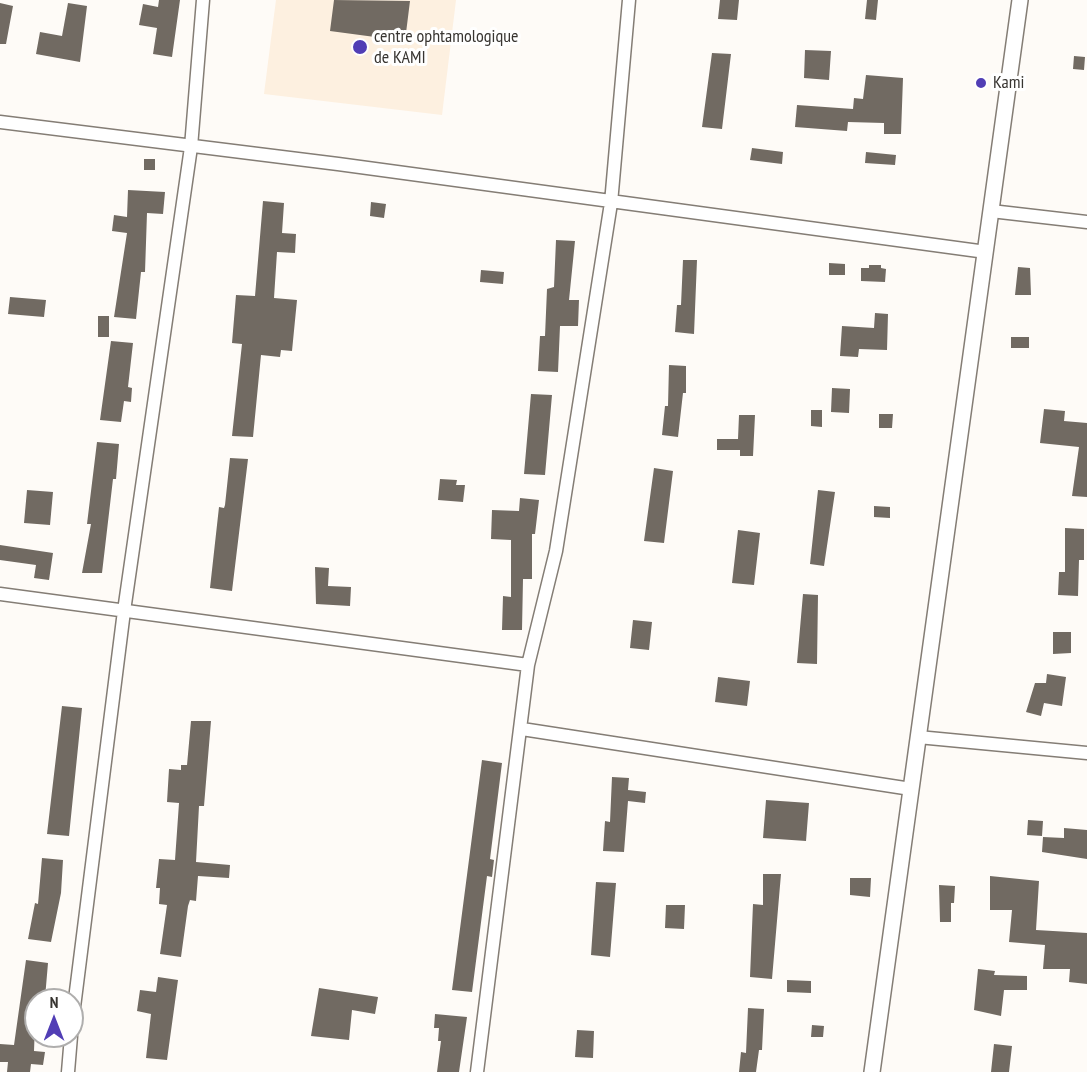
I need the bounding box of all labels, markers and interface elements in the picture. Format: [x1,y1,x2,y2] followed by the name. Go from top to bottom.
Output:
[374,26,518,68] place label: centre ophtamologique de KAMI
[351,38,369,56] marker: centre ophtamologique de KAMI
[993,72,1024,94] place label: Kami
[974,76,988,90] marker: Kami
[24,988,84,1048] north arrow
[50,992,58,1012] text: N

